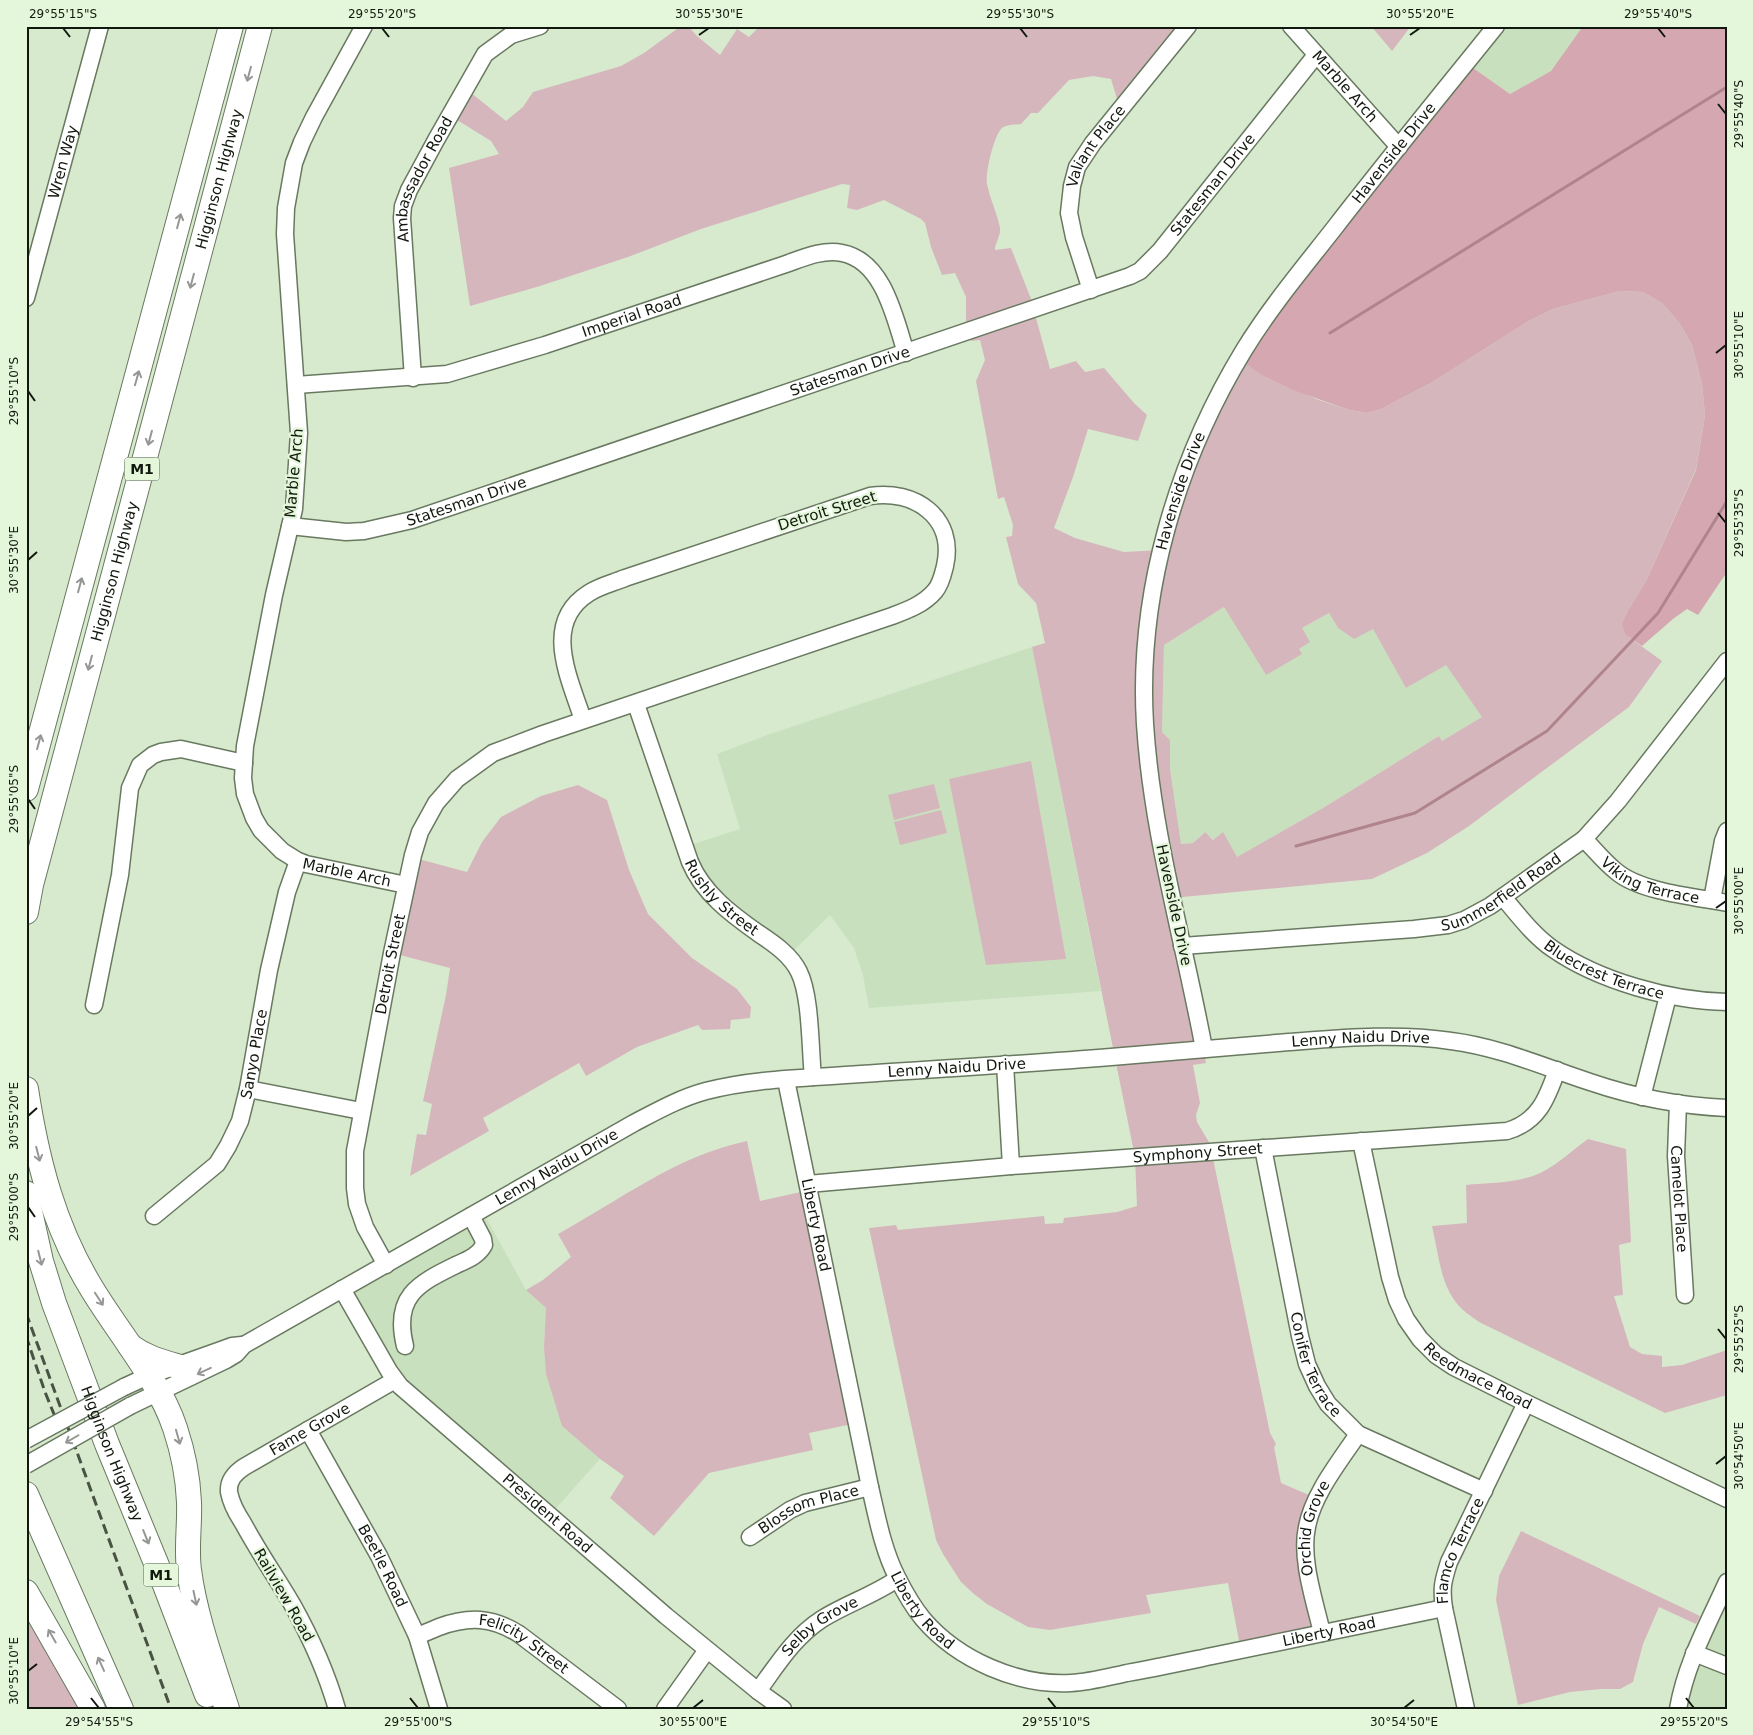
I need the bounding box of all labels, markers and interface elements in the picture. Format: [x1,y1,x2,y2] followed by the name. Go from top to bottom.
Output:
[29,7,97,21] text: 29°55'15"S
[348,7,416,21] text: 29°55'20"S
[675,7,743,21] text: 30°55'30"E
[986,7,1054,21] text: 29°55'30"S
[1386,7,1454,21] text: 30°55'20"E
[1624,7,1692,21] text: 29°55'40"S
[1308,47,1382,126] street label: Marble Arch
[243,65,253,81] one-way arrow
[1732,80,1746,148] text: 29°55'40"S
[1348,99,1439,207] street label: Havenside Drive
[1063,102,1129,190] street label: Valiant Place
[192,107,247,251] street label: Higginson Highway
[393,113,456,243] street label: Ambassador Road
[44,123,82,201] street label: Wren Way
[1167,130,1259,240] street label: Statesman Drive
[174,213,184,229] one-way arrow
[187,273,197,289] one-way arrow
[579,291,684,341] street label: Imperial Road
[1732,311,1746,379] text: 30°55'10"E
[787,342,912,400] street label: Statesman Drive
[7,357,21,425] text: 29°55'10"S
[132,370,142,386] one-way arrow
[281,427,307,519] street label: Marble Arch
[145,429,154,445] one-way arrow
[1152,429,1209,552] street label: Havenside Drive
[124,458,160,480] road number: M1
[405,473,529,530] street label: Statesman Drive
[776,487,879,535] street label: Detroit Street
[1732,489,1746,557] text: 29°55'35"S
[87,499,142,643] street label: Higginson Highway
[7,526,21,594] text: 30°55'30"E
[76,578,86,594] one-way arrow
[85,654,95,670] one-way arrow
[35,735,44,751] one-way arrow
[7,765,21,833] text: 29°55'05"S
[1152,843,1196,967] street label: Havenside Drive
[1440,849,1565,935] street label: Summerfield Road
[1597,853,1701,907] street label: Viking Terrace
[301,855,393,891] street label: Marble Arch
[681,856,762,940] street label: Rushly Street
[1732,867,1746,935] text: 30°55'00"E
[372,912,409,1016] street label: Detroit Street
[1540,936,1666,1003] street label: Bluecrest Terrace
[237,1008,271,1101] street label: Sanyo Place
[1291,1028,1430,1051] street label: Lenny Naidu Drive
[887,1054,1026,1081] street label: Lenny Naidu Drive
[7,1082,21,1150] text: 30°55'20"E
[492,1125,621,1209] street label: Lenny Naidu Drive
[1132,1139,1263,1166] street label: Symphony Street
[1667,1145,1691,1253] street label: Camelot Place
[34,1146,43,1162] one-way arrow
[7,1173,21,1241] text: 29°55'00"S
[798,1177,834,1273] street label: Liberty Road
[36,1249,46,1265] one-way arrow
[94,1292,104,1306] one-way arrow
[1732,1305,1746,1373] text: 29°55'25"S
[1286,1310,1345,1421] street label: Conifer Terrace
[1420,1339,1535,1413] street label: Reedmace Road
[197,1367,212,1376] one-way arrow
[77,1383,147,1524] street label: Higginson Highway
[266,1399,353,1459] street label: Fame Grove
[1732,1422,1746,1490] text: 30°54'50"E
[173,1429,183,1445] one-way arrow
[65,1434,80,1444] one-way arrow
[499,1470,596,1557] street label: President Road
[1296,1477,1334,1577] street label: Orchid Grove
[755,1481,861,1538] street label: Blossom Place
[1433,1495,1488,1605] street label: Flamco Terrace
[354,1521,411,1610] street label: Beetle Road
[141,1529,151,1544] one-way arrow
[250,1545,318,1645] street label: Railview Road
[144,1564,178,1586] road number: M1
[887,1568,958,1653] street label: Liberty Road
[191,1589,200,1605] one-way arrow
[778,1593,861,1660] street label: Selby Grove
[478,1611,572,1677] street label: Felicity Street
[1281,1613,1377,1650] street label: Liberty Road
[46,1630,56,1644] one-way arrow
[7,1637,21,1705] text: 30°55'10"E
[96,1657,106,1672] one-way arrow
[65,1715,133,1729] text: 29°54'55"S
[384,1715,452,1729] text: 29°55'00"S
[659,1715,727,1729] text: 30°55'00"E
[1022,1715,1090,1729] text: 29°55'10"S
[1370,1715,1438,1729] text: 30°54'50"E
[1660,1715,1728,1729] text: 29°55'20"S

